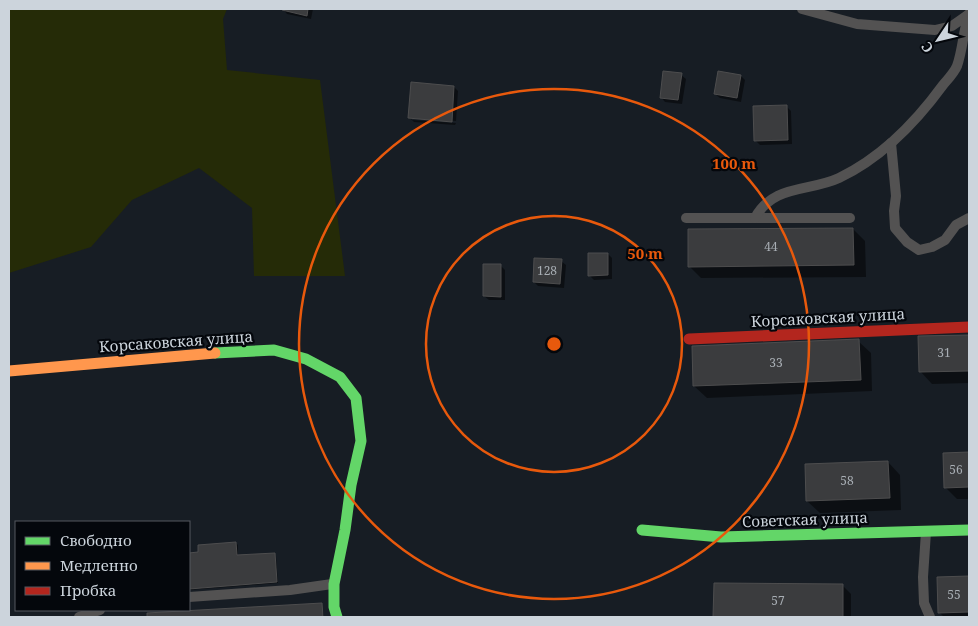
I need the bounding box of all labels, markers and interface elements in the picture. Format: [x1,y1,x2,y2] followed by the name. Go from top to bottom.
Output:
[913,15,963,65] north arrow
[917,39,937,57] text: С
[712,153,756,173] text: 100 m
[764,238,778,255] house number: 44
[627,243,663,263] text: 50 m
[537,262,557,279] house number: 128
[750,303,905,331] street label: Корсаковская улица
[98,326,254,356] street label: Корсаковская улица
[545,335,563,353] centre of rings
[937,344,951,361] house number: 31
[769,354,783,371] house number: 33
[949,461,963,478] house number: 56
[840,472,854,489] house number: 58
[742,507,868,531] street label: Советская улица
[15,521,190,611] legend
[60,530,132,550] text: Свободно
[60,555,138,575] text: Медленно
[60,580,116,600] text: Пробка
[947,586,961,603] house number: 55
[771,592,785,609] house number: 57

